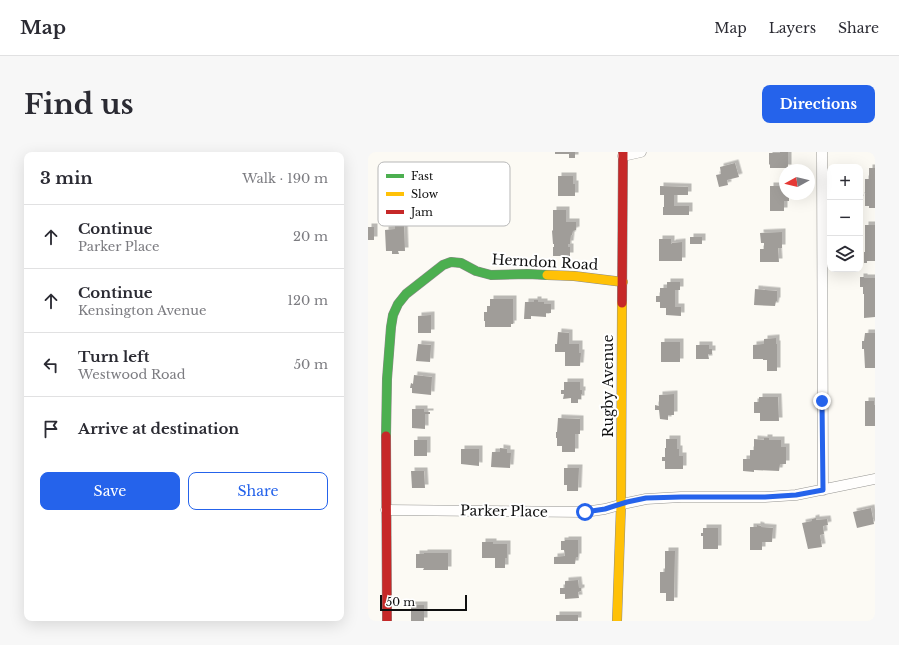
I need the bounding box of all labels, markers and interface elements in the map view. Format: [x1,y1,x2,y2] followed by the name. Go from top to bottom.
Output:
[20,16,66,39] text: Map
[714,19,747,37] text: Map
[769,19,816,37] text: Layers
[838,19,879,37] text: Share
[762,85,875,123] button: Directions
[24,87,134,122] text: Find us
[378,162,510,226] legend
[779,164,815,200] north arrow
[827,164,863,272] map controls
[827,164,863,200] button: +
[40,168,93,189] text: 3 min
[411,169,434,183] text: Fast
[242,170,328,187] text: Walk · 190 m
[411,187,439,201] text: Slow
[827,200,863,236] button: −
[409,205,433,219] text: Jam
[78,219,153,238] text: Continue
[40,226,62,248] icon: ahead
[293,228,328,245] text: 20 m
[827,236,863,272] button: layers
[78,238,160,255] text: Parker Place
[491,250,599,274] street label: Herndon Road
[78,283,153,302] text: Continue
[40,290,62,312] icon: ahead
[287,292,328,309] text: 120 m
[78,302,206,319] text: Kensington Avenue
[599,335,617,438] street label: Rugby Avenue
[78,347,149,366] text: Turn left
[40,354,62,376] icon: left
[294,356,328,373] text: 50 m
[78,366,186,383] text: Westwood Road
[813,392,831,410] route end
[40,418,62,440] icon: arrive
[78,419,239,438] text: Arrive at destination
[40,472,180,510] button: Save
[188,472,328,510] button: Share
[460,501,548,521] street label: Parker Place
[576,503,594,521] route start
[380,593,467,612] scale bar
[386,595,415,609] text: 50 m

